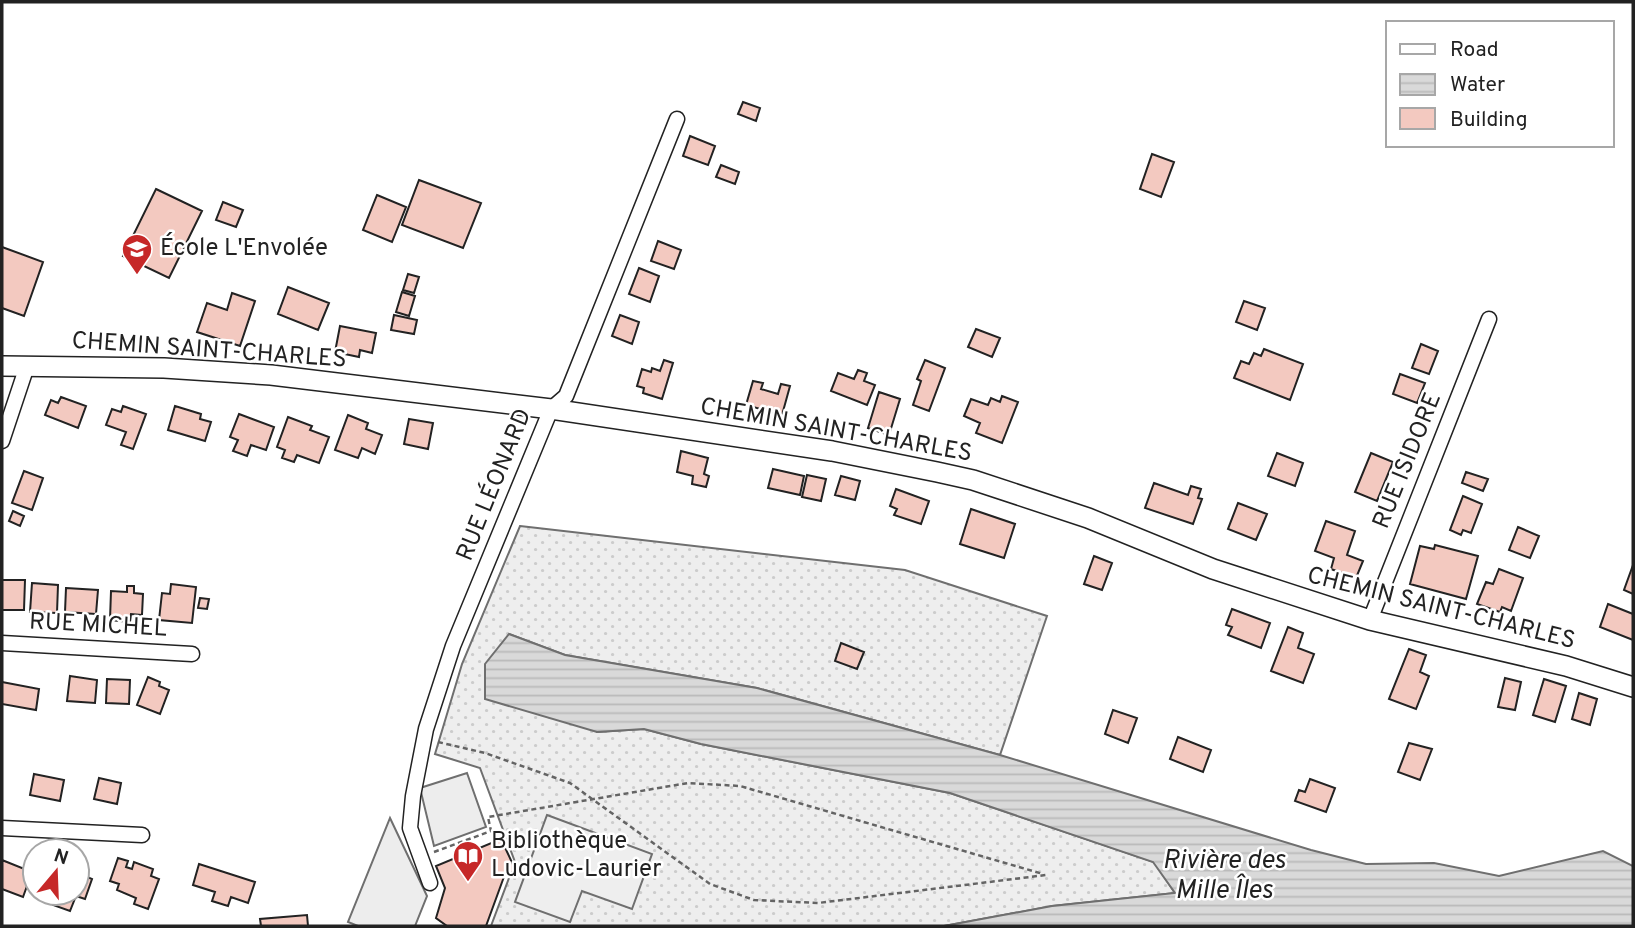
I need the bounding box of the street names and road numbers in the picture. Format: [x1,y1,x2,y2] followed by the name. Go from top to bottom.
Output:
[71,326,347,376] street label: CHEMIN SAINT-CHARLES
[1367,389,1449,533] street label: RUE ISIDORE
[698,392,974,470] street label: CHEMIN SAINT-CHARLES
[449,404,539,566] street label: RUE LÉONARD
[1304,561,1578,657] street label: CHEMIN SAINT-CHARLES
[28,607,168,645] street label: RUE MICHEL

